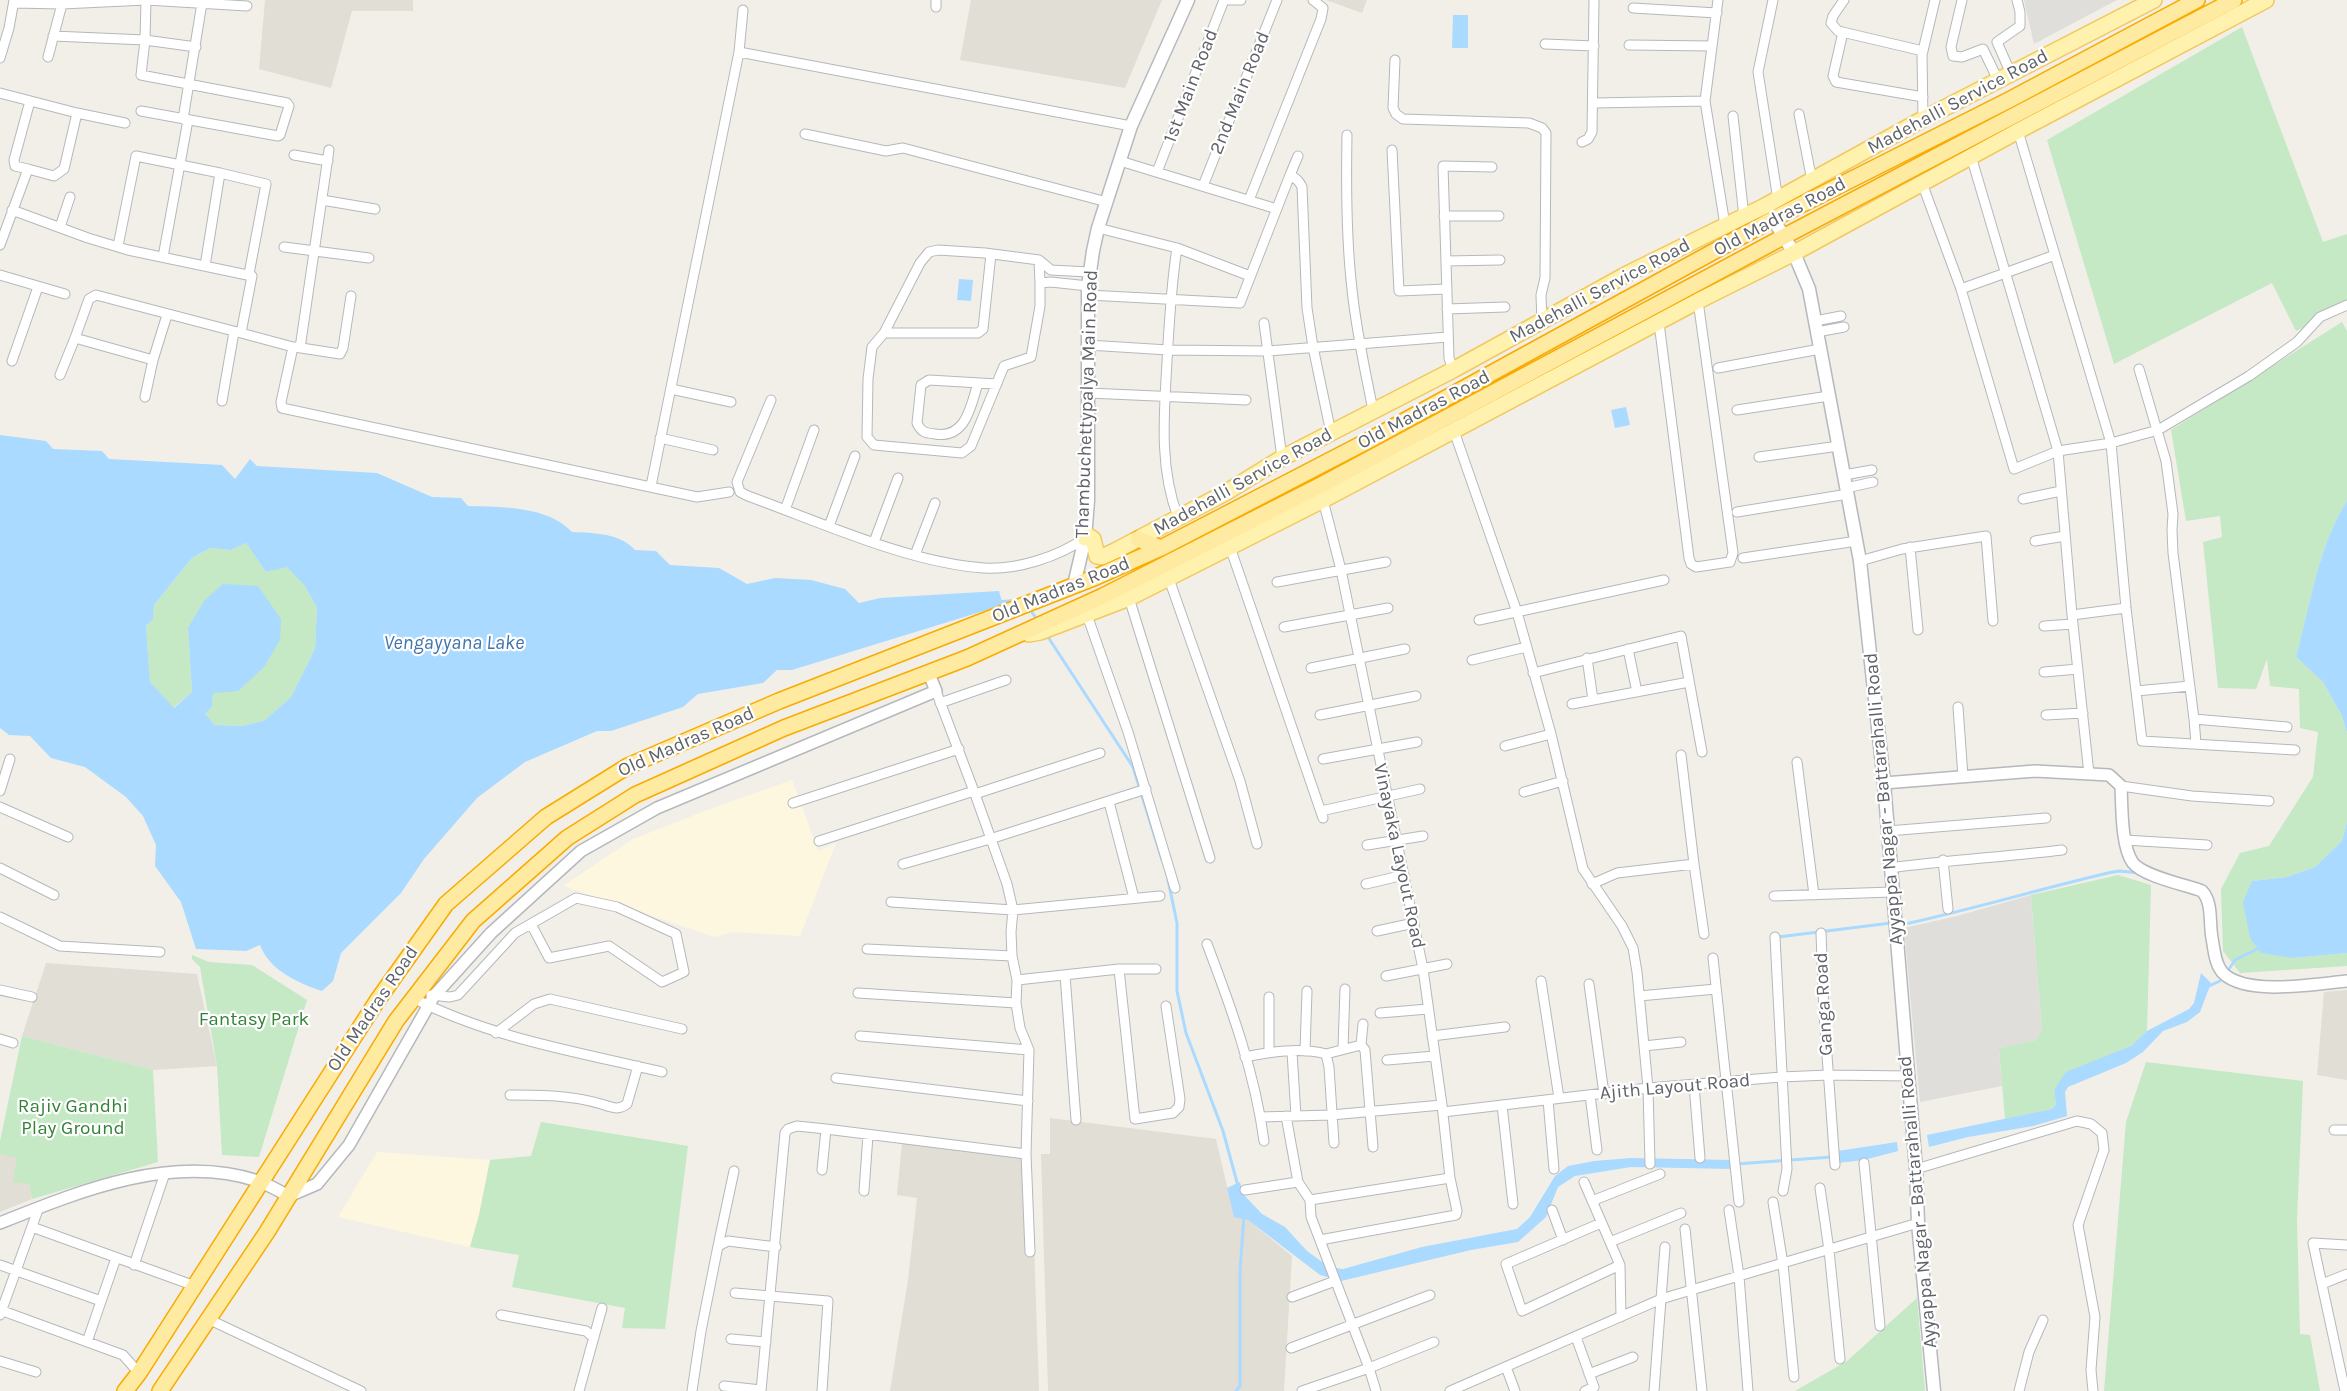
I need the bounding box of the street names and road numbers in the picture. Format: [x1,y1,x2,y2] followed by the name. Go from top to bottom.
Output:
[1159,26,1223,146] street label: 1st Main Road
[1205,28,1275,158] street label: 2nd Main Road
[1864,45,2052,159] street label: Madehalli Service Road
[1710,172,1850,262] street label: Old Madras Road
[1506,234,1694,348] street label: Madehalli Service Road
[1071,269,1103,539] street label: Thambuchettypalya Main Road
[1354,365,1494,455] street label: Old Madras Road
[1149,423,1337,541] street label: Madehalli Service Road
[989,552,1133,628] street label: Old Madras Road
[1860,652,1908,946] street label: Ayyappa Nagar - Battarahalli Road
[614,702,758,782] street label: Old Madras Road
[1368,761,1430,951] street label: Vinayaka Layout Road
[323,942,423,1076] street label: Old Madras Road
[1810,952,1838,1056] street label: Ganga Road
[1894,1055,1942,1349] street label: Ayyappa Nagar - Battarahalli Road
[1599,1069,1751,1105] street label: Ajith Layout Road

